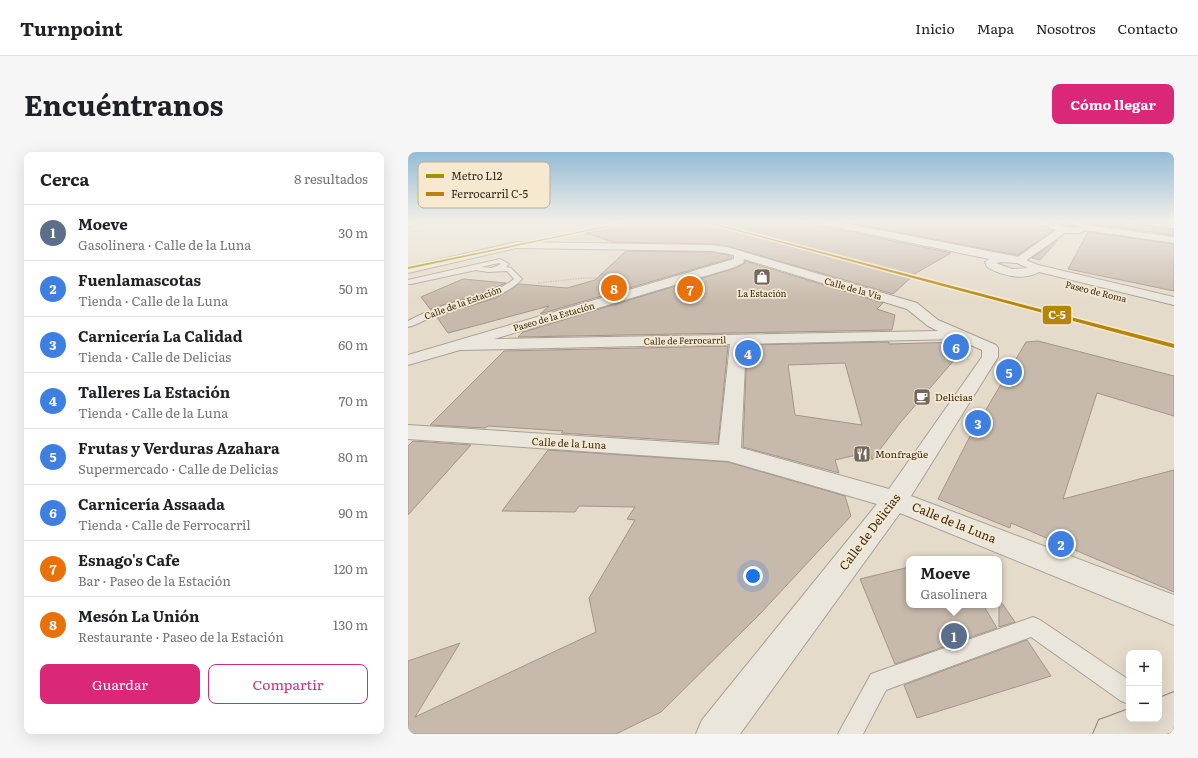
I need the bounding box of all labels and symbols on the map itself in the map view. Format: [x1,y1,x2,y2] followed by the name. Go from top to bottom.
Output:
[418,162,550,208] legend
[451,167,503,183] text: Metro L12
[451,185,529,201] text: Ferrocarril C-5
[752,267,772,287] shop icon: La Estación
[601,273,627,303] pin: 8
[823,273,884,303] street label: Calle de la Vía
[677,274,703,304] pin: 7
[1064,277,1129,305] street label: Paseo de Roma
[422,281,503,323] street label: Calle de la Estación
[737,286,787,300] place label: La Estación
[511,298,596,334] street label: Paseo de la Estación
[1042,305,1072,325] line badge: C-5
[1048,306,1066,322] text: C-5
[644,332,726,348] street label: Calle de Ferrocarril
[943,332,969,362] pin: 6
[735,338,761,368] pin: 4
[996,357,1022,387] pin: 5
[912,387,932,407] cafe icon: Delicias
[935,389,973,404] place label: Delicias
[965,408,991,438] pin: 3
[531,433,607,452] street label: Calle de la Luna
[852,444,872,464] restaurant icon: Monfragüe
[875,446,928,461] place label: Monfragüe
[834,489,904,574] street label: Calle de Delicias
[910,497,1000,547] street label: Calle de la Luna
[1048,529,1074,559] pin: 2
[743,566,763,586] your location
[941,621,967,651] pin: 1

